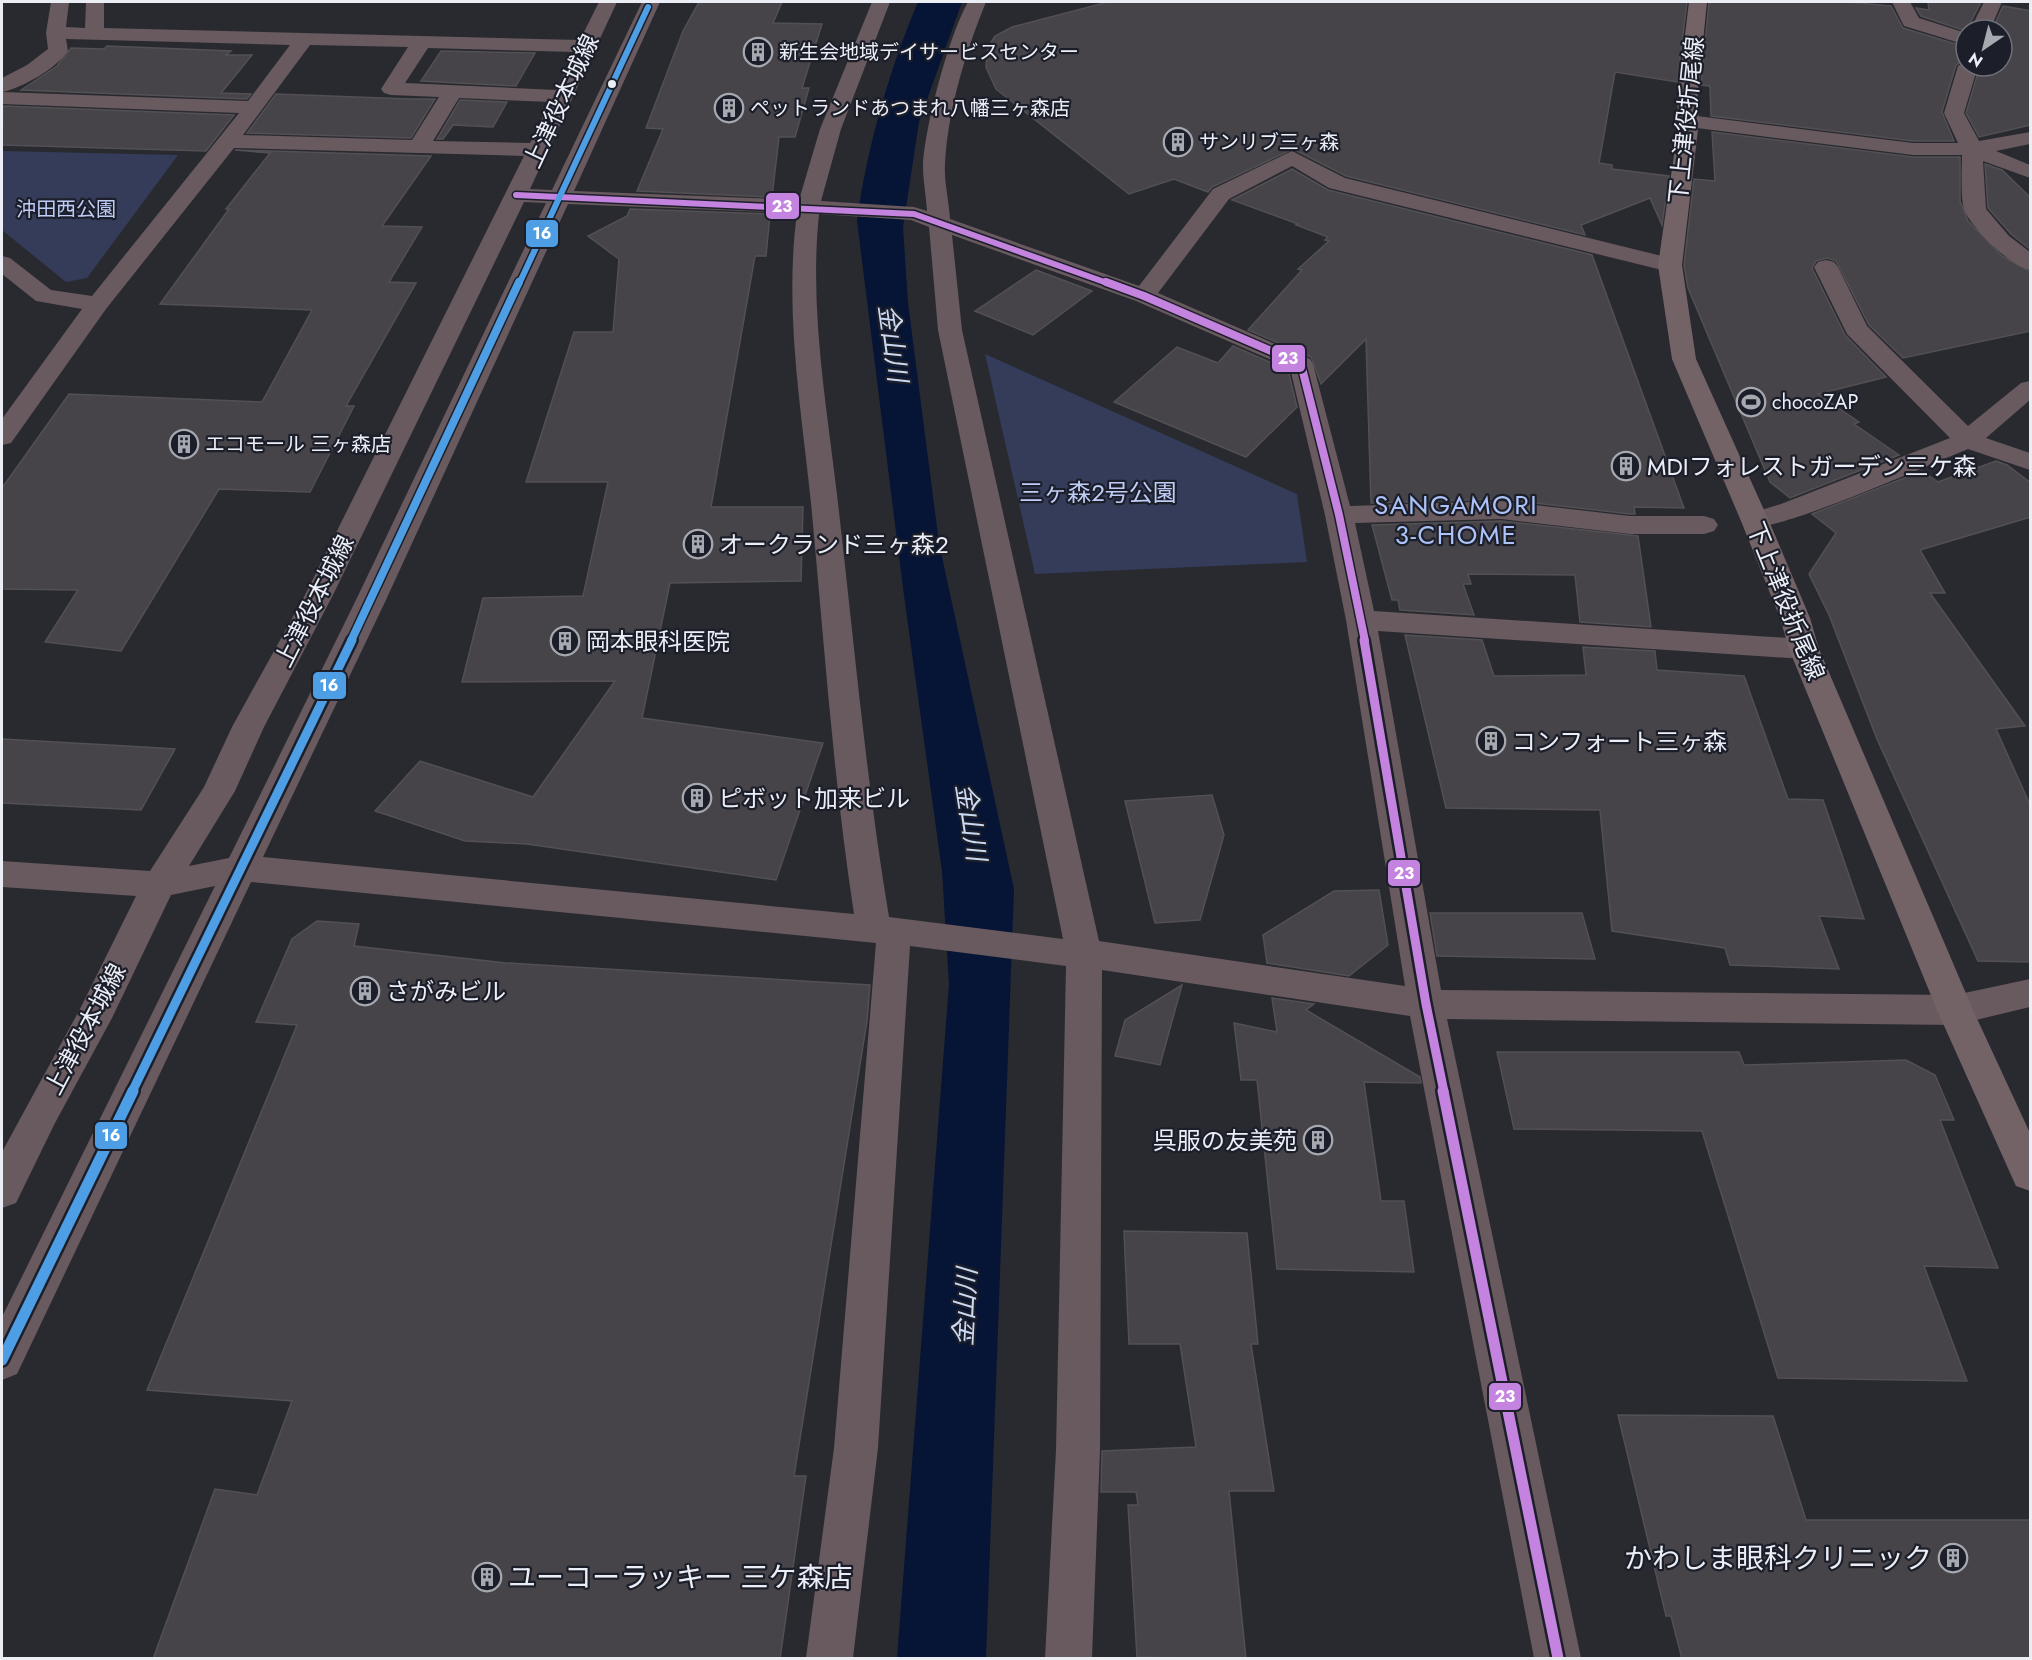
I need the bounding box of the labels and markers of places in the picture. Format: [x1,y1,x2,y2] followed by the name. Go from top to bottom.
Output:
[742,36,774,68] building icon: 新生会地域デイサービスセンター
[779,38,1079,67] place label: 新生会地域デイサービスセンター
[606,78,618,90] unlabelled marker
[713,92,745,124] building icon: ペットランドあつまれ八幡三ヶ森店
[750,94,1070,123] place label: ペットランドあつまれ八幡三ヶ森店
[1162,126,1194,158] building icon: サンリブ三ヶ森
[1199,128,1339,157] place label: サンリブ三ヶ森
[1735,386,1767,418] sports icon: chocoZAP
[1772,388,1859,417] place label: chocoZAP
[168,428,200,460] building icon: エコモール 三ヶ森店
[205,430,391,459] place label: エコモール 三ヶ森店
[1647,449,1977,484] place label: MDIフォレストガーデン三ケ森
[1610,450,1642,482] building icon: MDIフォレストガーデン三ケ森
[719,527,949,562] place label: オークランド三ヶ森2
[682,528,714,560] building icon: オークランド三ヶ森2
[586,624,730,659] place label: 岡本眼科医院
[549,625,581,657] building icon: 岡本眼科医院
[1512,724,1727,759] place label: コンフォート三ヶ森
[1475,725,1507,757] building icon: コンフォート三ヶ森
[718,781,910,816] place label: ピボット加来ビル
[681,782,713,814] building icon: ピボット加来ビル
[386,974,506,1009] place label: さがみビル
[349,975,381,1007] building icon: さがみビル
[1153,1123,1297,1158] place label: 呉服の友美苑
[1302,1124,1334,1156] building icon: 呉服の友美苑
[1624,1538,1932,1579] place label: かわしま眼科クリニック
[1937,1542,1969,1574] building icon: かわしま眼科クリニック
[508,1557,852,1598] place label: ユーコーラッキー 三ケ森店
[471,1561,503,1593] building icon: ユーコーラッキー 三ケ森店

